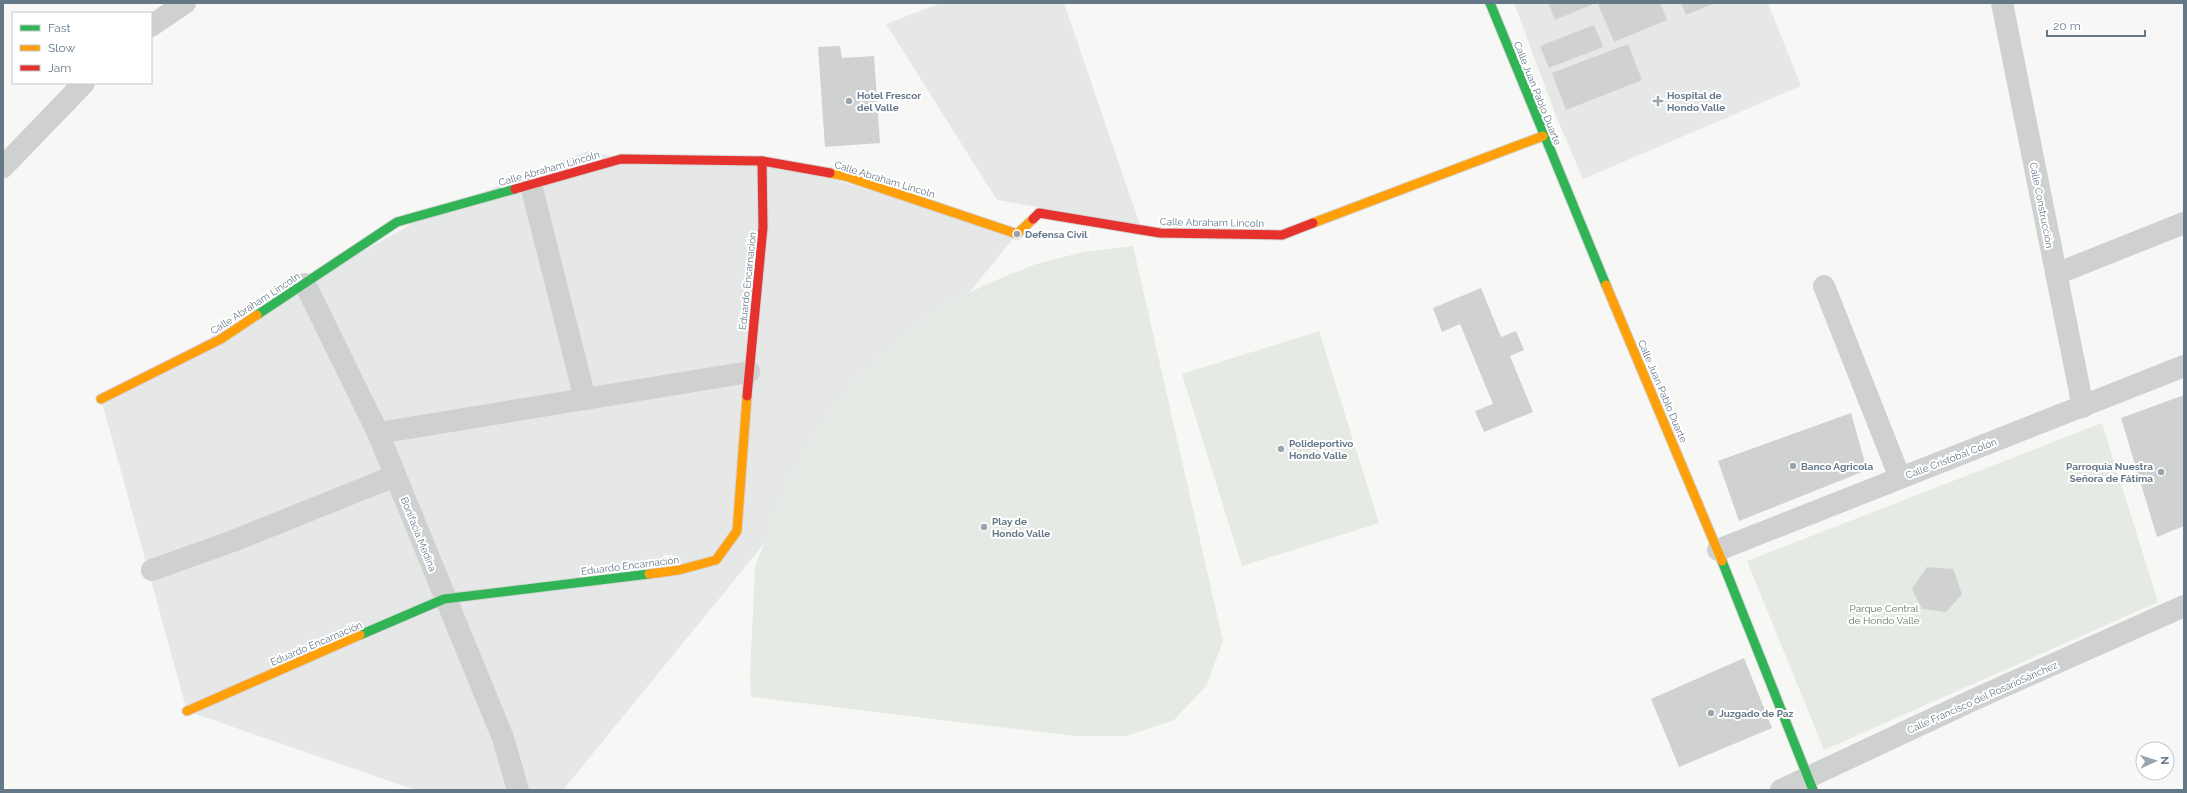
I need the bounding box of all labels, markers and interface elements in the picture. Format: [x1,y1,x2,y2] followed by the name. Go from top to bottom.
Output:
[12,12,152,84] legend
[2047,12,2145,38] scale bar
[2053,19,2081,33] text: 20 m
[48,21,71,35] text: Fast
[1512,40,1563,147] street label: Calle Juan Pablo Duarte
[48,41,75,55] text: Slow
[48,61,71,75] text: Jam
[857,90,921,113] place label: Hotel Frescor del Valle
[1667,90,1725,113] place label: Hospital de Hondo Valle
[1652,95,1664,107] marker: Hospital de Hondo Valle
[844,96,854,106] marker: Hotel Frescor del Valle
[497,149,601,188] street label: Calle Abraham Lincoln
[833,159,937,200] street label: Calle Abraham Lincoln
[2028,161,2055,249] street label: Calle Construcción
[1160,216,1265,229] street label: Calle Abraham Lincoln
[1012,229,1022,239] marker: Defensa Civil
[1025,229,1088,240] place label: Defensa Civil
[737,231,758,331] street label: Eduardo Encarnación
[208,270,302,336] street label: Calle Abraham Lincoln
[1636,338,1689,444] street label: Calle Juan Pablo Duarte
[1904,436,1998,481] street label: Calle Cristóbal Colón
[1289,438,1353,461] place label: Polideportivo Hondo Valle
[1276,444,1286,454] marker: Polideportivo Hondo Valle
[1788,461,1798,471] marker: Banco Agricola
[1801,461,1873,472] place label: Banco Agricola
[2066,461,2153,484] place label: Parroquia Nuestra Señora de Fátima
[2156,467,2166,477] marker: Parroquia Nuestra Señora de Fátima
[399,495,438,573] street label: Bonifacia Medina
[992,516,1050,539] place label: Play de Hondo Valle
[979,522,989,532] marker: Play de Hondo Valle
[580,554,680,577] street label: Eduardo Encarnación
[1848,603,1920,626] park label: Parque Central de Hondo Valle
[269,619,364,668] street label: Eduardo Encarnación
[1905,659,2059,736] street label: Calle Francisco del RosarioSánchez
[1706,708,1716,718] marker: Juzgado de Paz
[1719,708,1794,719] place label: Juzgado de Paz
[2135,741,2175,781] north arrow
[2158,756,2171,765] text: N

